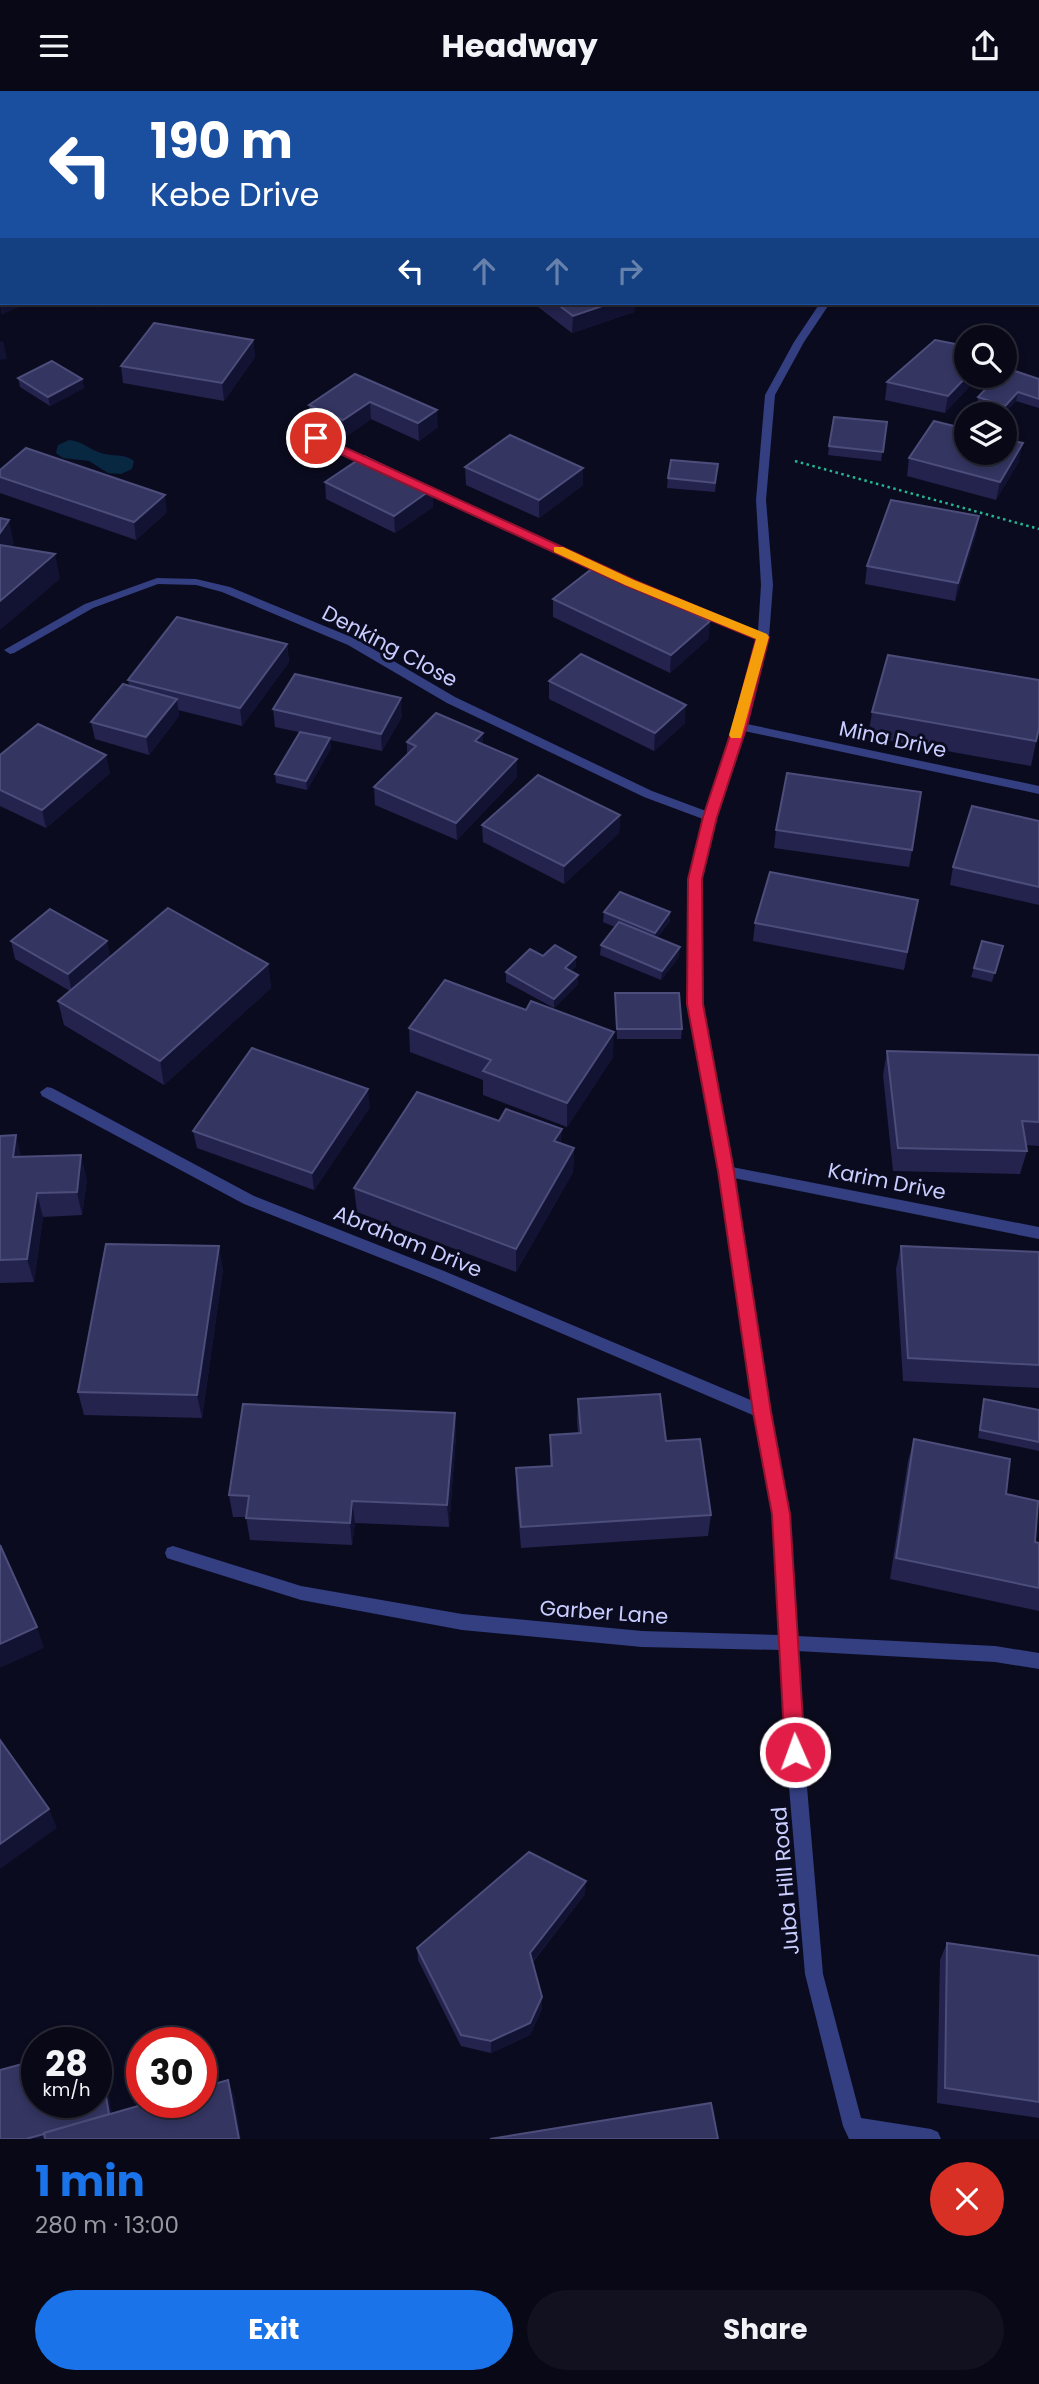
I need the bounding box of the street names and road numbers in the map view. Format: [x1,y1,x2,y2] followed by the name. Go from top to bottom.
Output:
[317,598,463,694] street label: Denking Close
[837,713,949,765] street label: Mina Drive
[825,1155,949,1207] street label: Karim Drive
[329,1198,487,1284] street label: Abraham Drive
[539,1593,669,1631] street label: Garber Lane
[764,1806,806,1956] street label: Juba Hill Road

